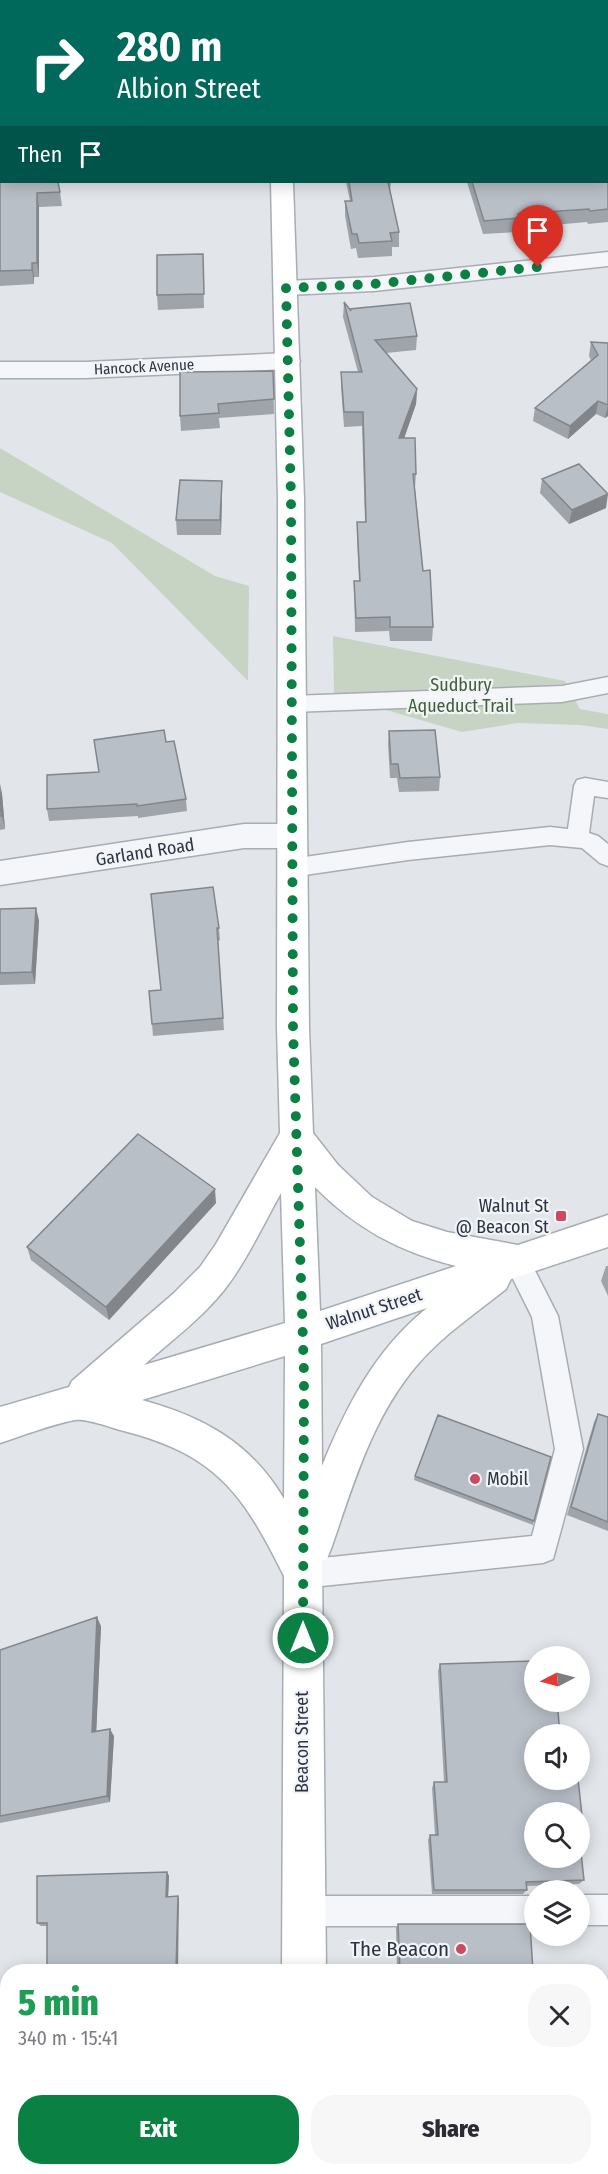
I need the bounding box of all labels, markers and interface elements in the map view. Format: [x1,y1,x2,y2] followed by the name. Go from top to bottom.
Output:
[117,22,222,72] text: 280 m
[18,24,96,102] icon: right
[117,73,261,105] text: Albion Street
[74,138,107,171] icon: arrive
[18,141,62,168] text: Then
[512,205,563,267] pin
[521,214,554,247] icon: arrive
[93,355,195,379] street label: Hancock Avenue
[408,674,514,717] park label: Sudbury Aqueduct Trail
[94,833,196,871] street label: Garland Road
[455,1195,549,1238] place label: Walnut St @ Beacon St
[554,1209,568,1223] marker: Walnut St @ Beacon St
[323,1283,425,1335] street label: Walnut Street
[487,1468,528,1490] place label: Mobil
[468,1472,482,1486] marker: Mobil
[271,1606,335,1670] position arrow
[524,1646,590,1712] north arrow
[524,1646,590,1946] map controls
[291,1691,313,1793] street label: Beacon Street
[524,1724,590,1790] button: sound
[524,1802,590,1868] button: search
[524,1880,590,1946] button: layers
[350,1936,449,1962] place label: The Beacon
[454,1942,468,1956] marker: The Beacon
[18,1981,99,2025] text: 5 min
[528,1984,591,2047] button: close
[18,2026,118,2050] text: 340 m · 15:41
[18,2095,299,2164] button: Exit
[311,2095,591,2164] button: Share

